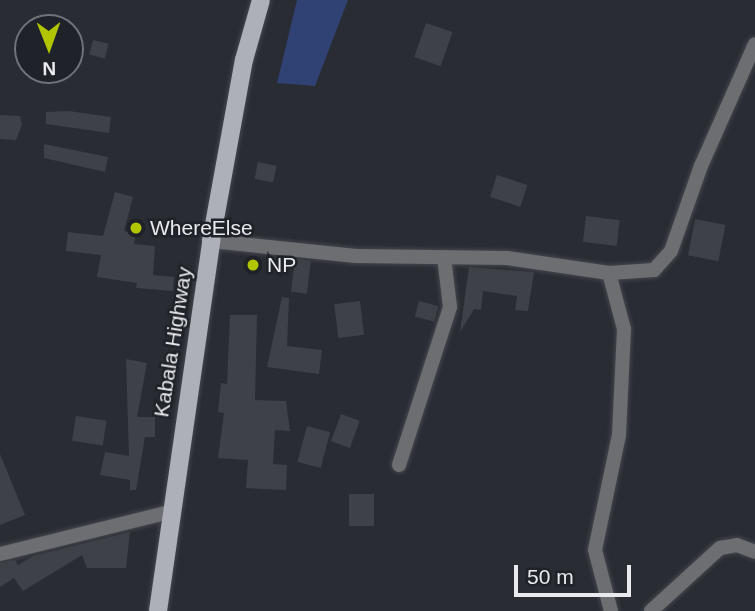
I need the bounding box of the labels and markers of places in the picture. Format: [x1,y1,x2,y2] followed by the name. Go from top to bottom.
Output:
[150,215,253,241] place label: WhereElse
[128,220,144,236] marker: WhereElse
[267,252,296,278] place label: NP
[245,257,261,273] marker: NP

